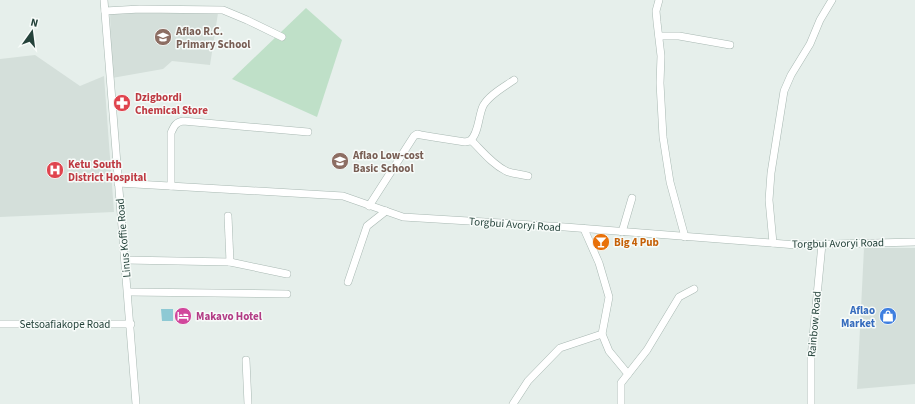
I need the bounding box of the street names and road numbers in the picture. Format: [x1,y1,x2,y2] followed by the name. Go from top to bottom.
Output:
[113,198,134,278] street label: Linus Koffie Road
[469,214,561,235] street label: Torgbui Avoryi Road
[792,235,884,252] street label: Torgbui Avoryi Road
[804,290,825,358] street label: Rainbow Road
[20,317,110,332] street label: Setsoafiakope Road

